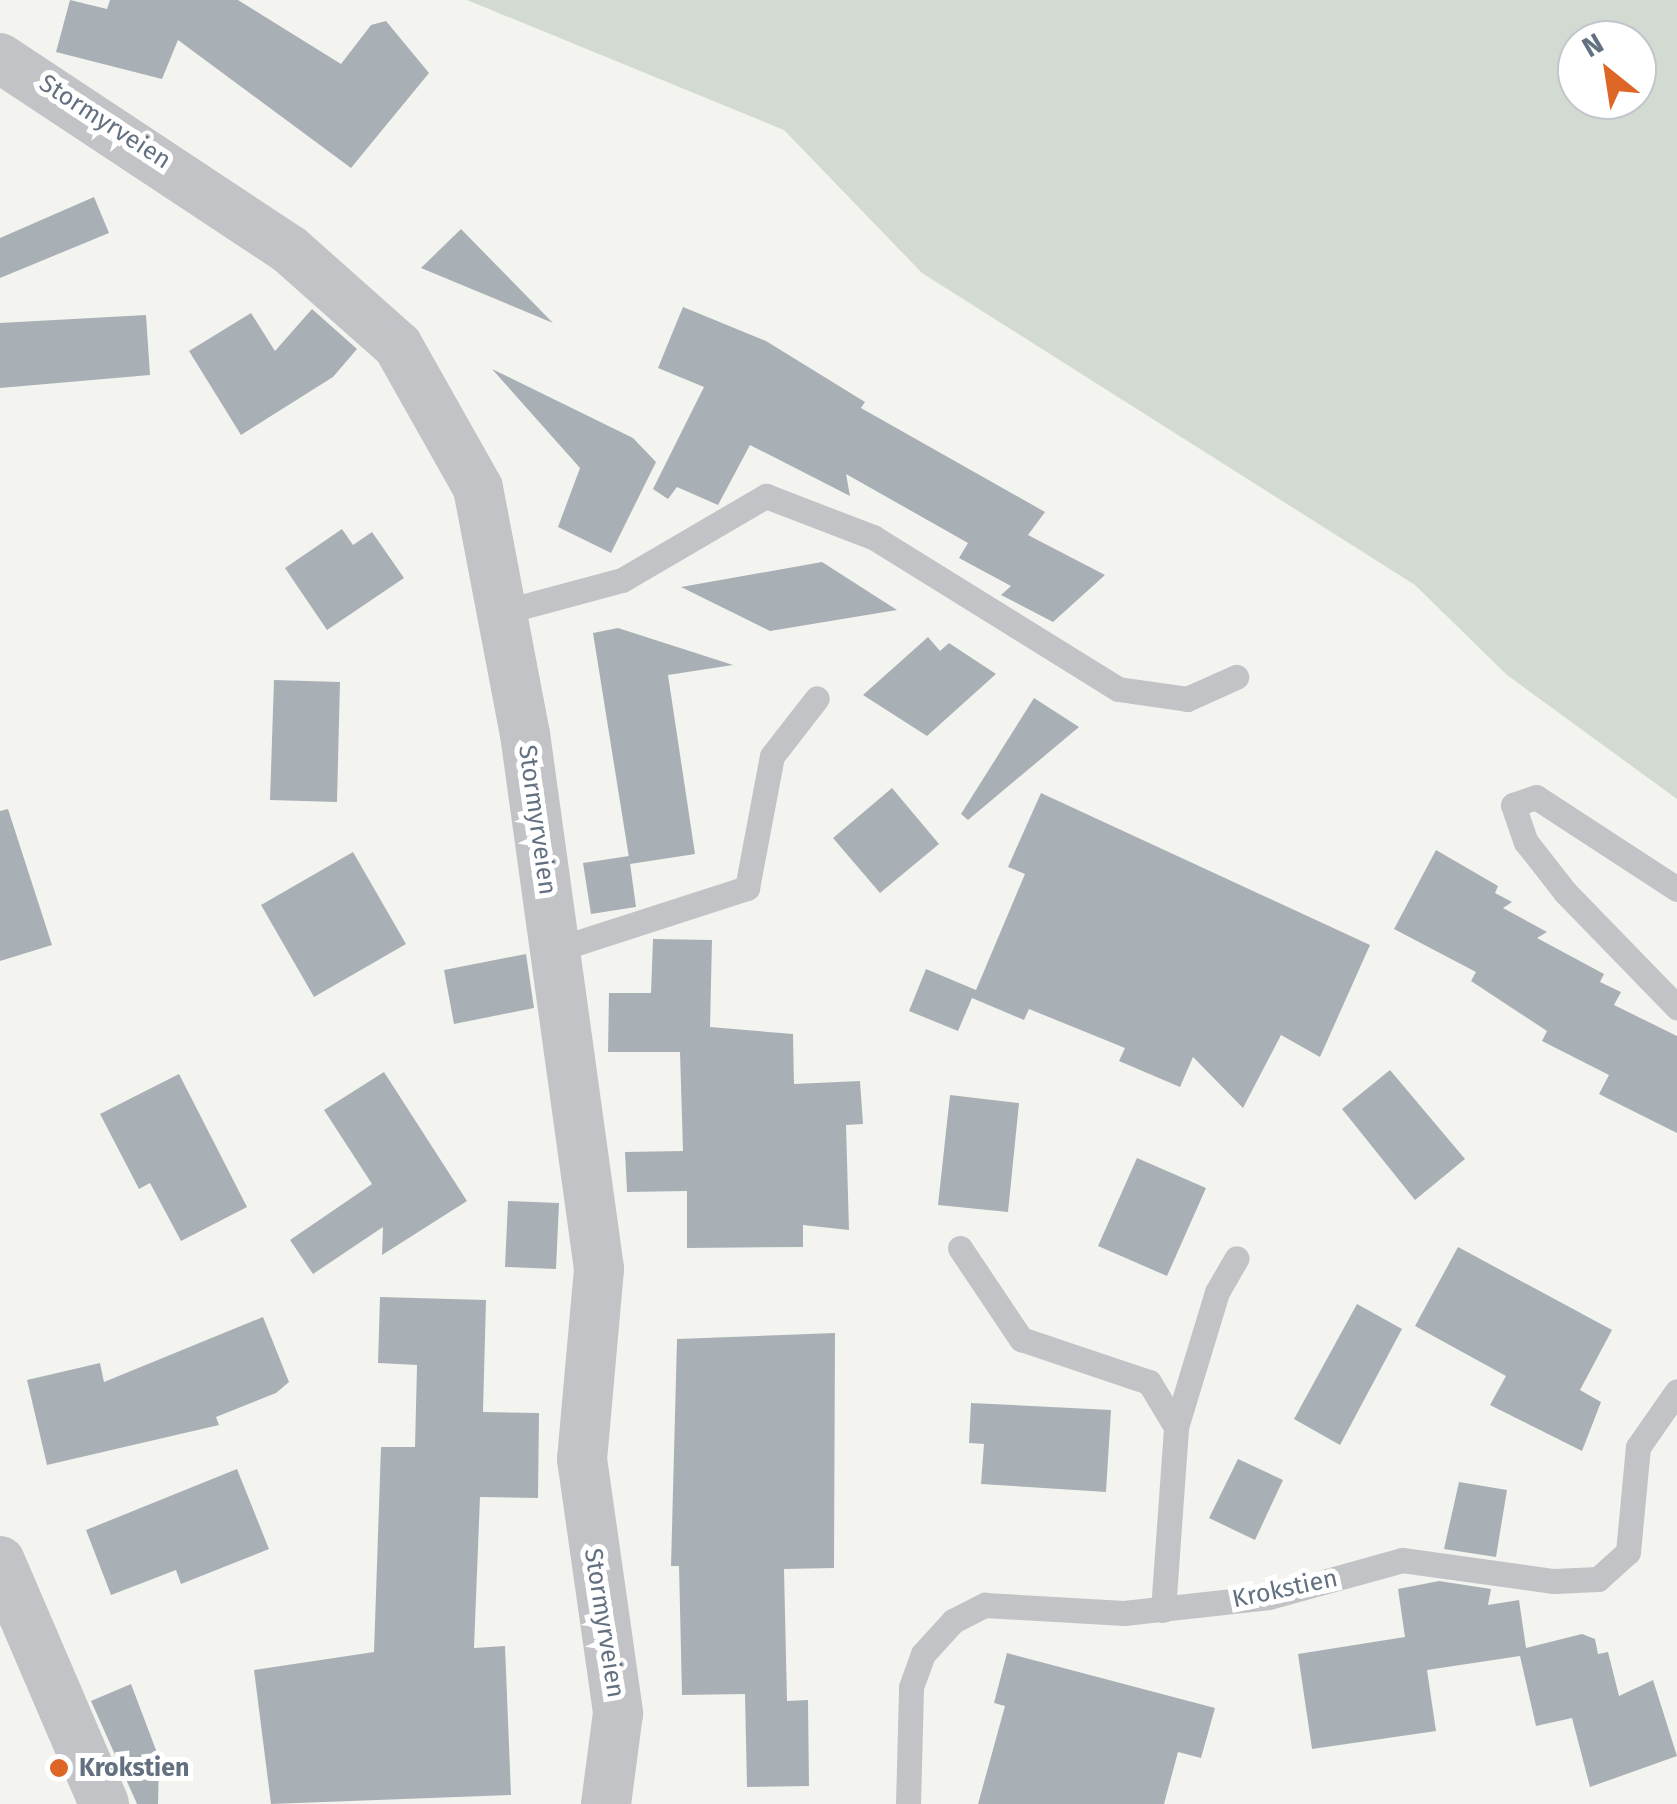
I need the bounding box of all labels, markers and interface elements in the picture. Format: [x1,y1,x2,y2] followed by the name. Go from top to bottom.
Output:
[1557,20,1657,120] north arrow
[1576,26,1609,64] text: N
[34,68,176,176] street label: Stormyrveien
[512,743,562,897] street label: Stormyrveien
[577,1546,631,1700] street label: Stormyrveien
[1230,1563,1340,1615] street label: Krokstien
[79,1753,189,1783] place label: Krokstien
[48,1757,70,1779] marker: Krokstien

